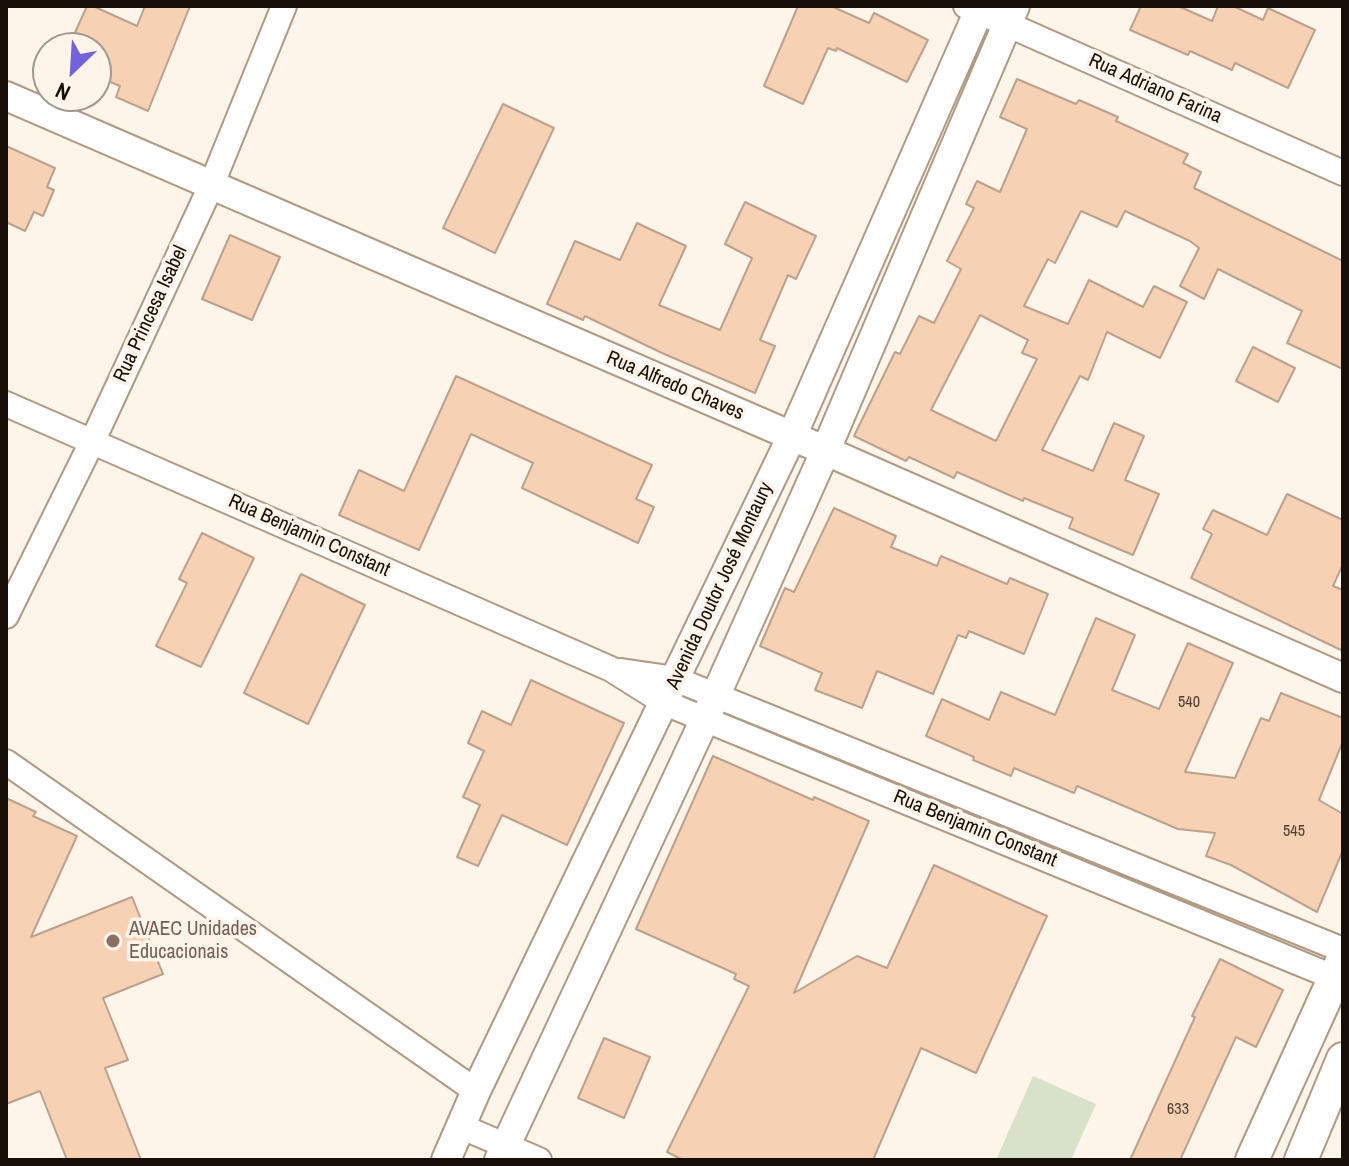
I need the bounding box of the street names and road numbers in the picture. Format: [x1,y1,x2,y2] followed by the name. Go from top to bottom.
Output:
[1085,49,1225,129] street label: Rua Adriano Farina
[109,242,193,386] street label: Rua Princesa Isabel
[603,346,747,426] street label: Rua Alfredo Chaves
[661,479,779,693] street label: Avenida Doutor José Montaury
[225,490,393,582] street label: Rua Benjamin Constant
[890,785,1060,873] street label: Rua Benjamin Constant

